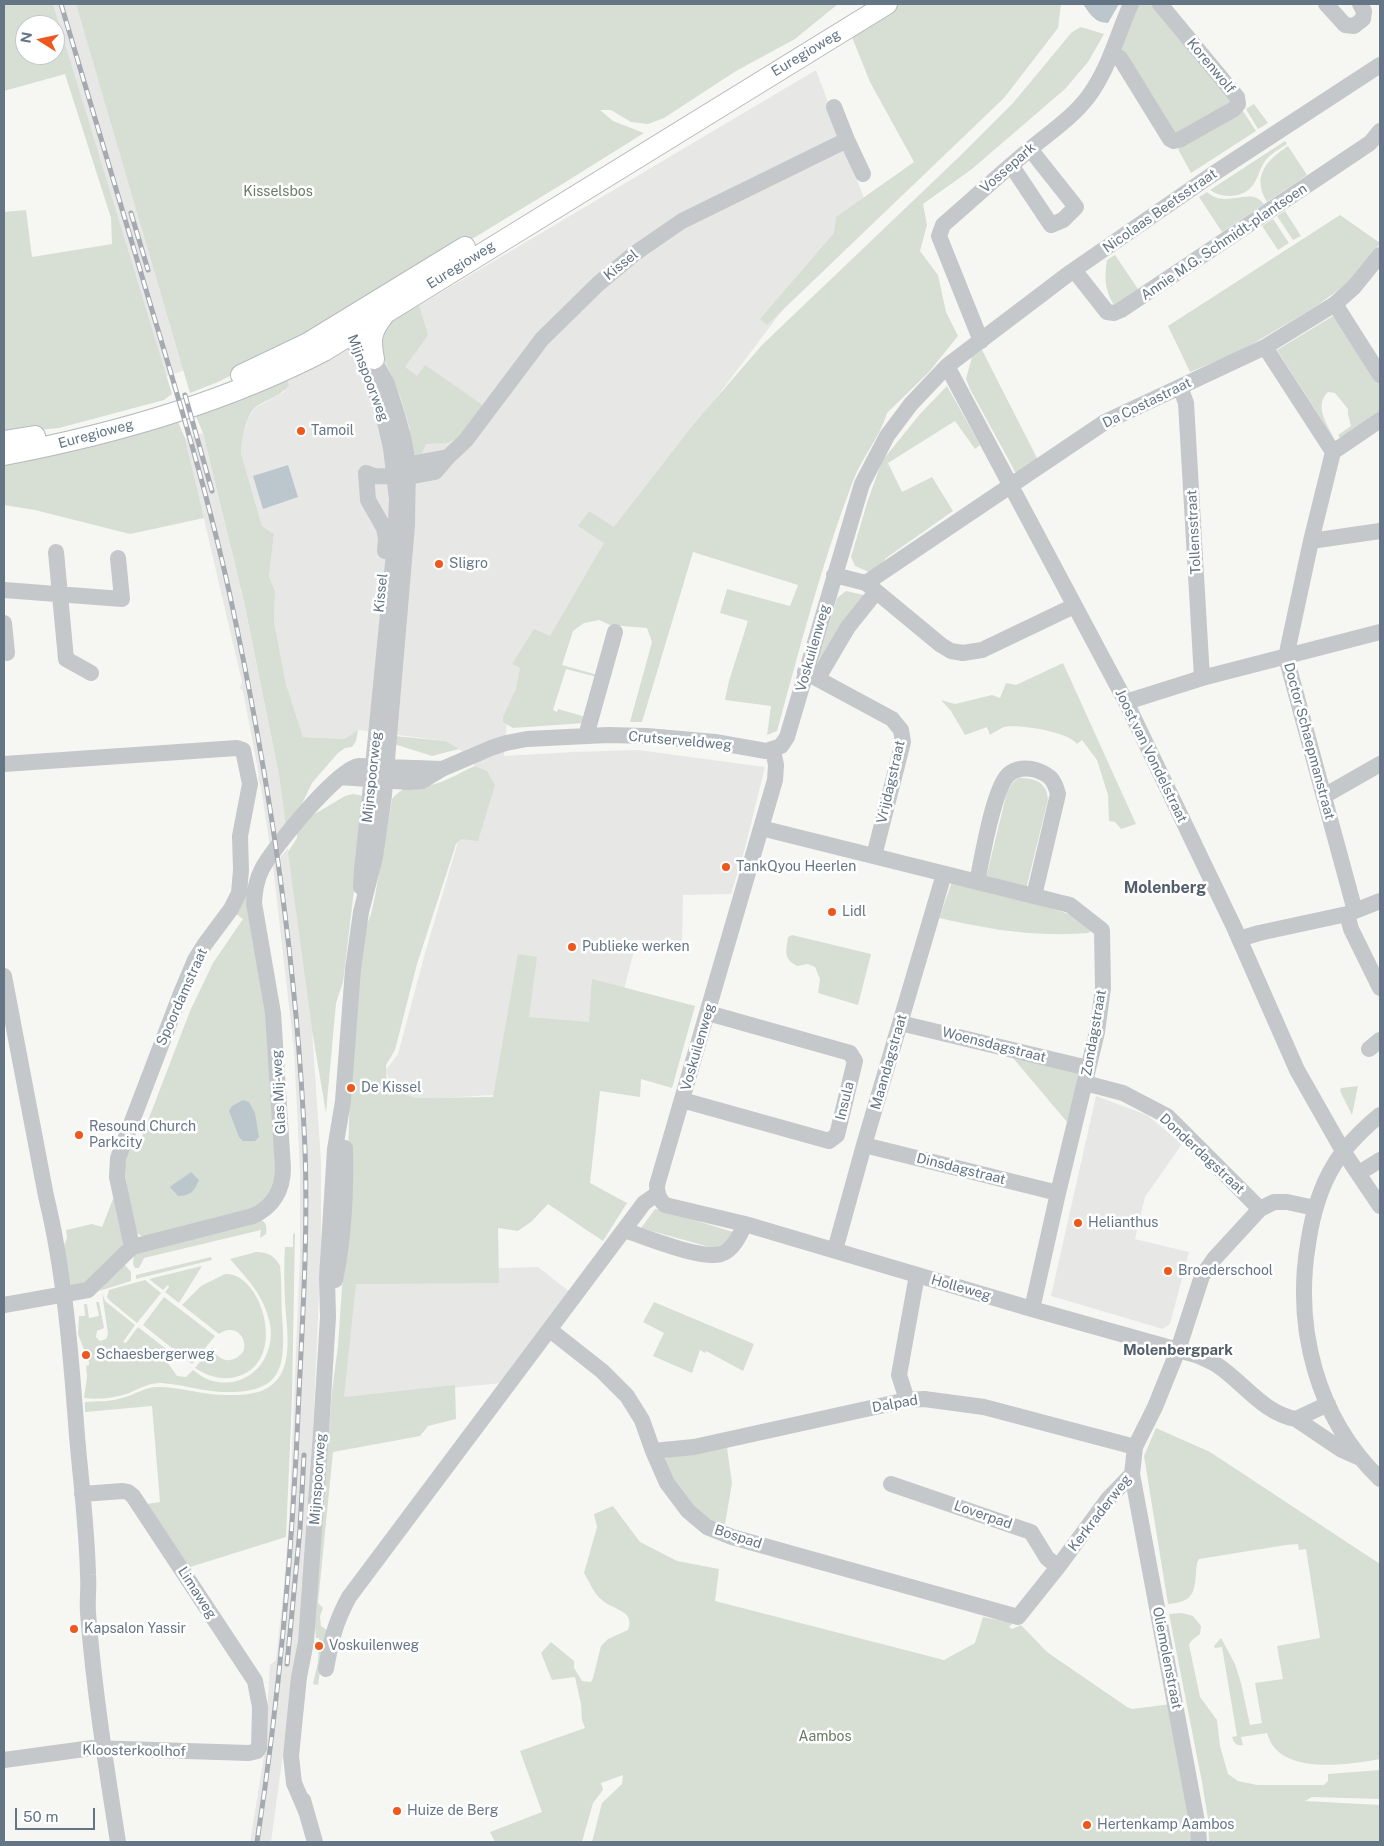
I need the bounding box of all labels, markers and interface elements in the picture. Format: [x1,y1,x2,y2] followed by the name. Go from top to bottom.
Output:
[15,15,65,65] north arrow
[768,26,844,80] street label: Euregioweg
[17,31,35,44] text: N
[1183,35,1239,97] street label: Korenwolf
[977,139,1039,197] street label: Vossepark
[1100,165,1220,257] street label: Nicolaas Beetsstraat
[1138,180,1310,304] street label: Annie M.G. Schmidt-plantsoen
[243,184,313,200] park label: Kisselsbos
[424,237,498,293] street label: Euregioweg
[600,246,642,284] street label: Kissel
[344,332,392,424] street label: Mijnspoorweg
[1100,374,1194,432] street label: Da Costastraat
[56,416,136,452] street label: Euregioweg
[311,423,354,439] place label: Tamoil
[295,425,307,437] marker: Tamoil
[1183,489,1205,575] street label: Tollensstraat
[449,556,488,572] place label: Sligro
[433,558,445,570] marker: Sligro
[371,573,391,613] street label: Kissel
[792,602,834,694] street label: Voskuilenweg
[1280,661,1338,821] street label: Doctor Schaepmanstraat
[1111,687,1191,825] street label: Joost van Vondelstraat
[628,728,732,754] street label: Crutserveldweg
[359,730,385,824] street label: Mijnspoorweg
[873,739,909,825] street label: Vrijdagstraat
[736,859,856,875] place label: TankQyou Heerlen
[720,861,732,873] marker: TankQyou Heerlen
[1124,878,1206,898] district label: Molenberg
[842,904,866,920] place label: Lidl
[826,906,838,918] marker: Lidl
[582,939,690,955] place label: Publieke werken
[566,941,578,953] marker: Publieke werken
[153,946,211,1048] street label: Spoordamstraat
[1078,988,1110,1078] street label: Zondagstraat
[677,1001,719,1093] street label: Voskuilenweg
[867,1012,911,1112] street label: Maandagstraat
[940,1024,1048,1066] street label: Woensdagstraat
[268,1049,290,1135] street label: Glas Mij-weg
[361,1080,421,1096] place label: De Kissel
[832,1080,858,1122] street label: Insula
[345,1082,357,1094] marker: De Kissel
[1156,1110,1248,1198] street label: Donderdagstraat
[89,1119,196,1152] place label: Resound Church Parkcity
[73,1129,85,1141] marker: Resound Church Parkcity
[915,1150,1007,1188] street label: Dinsdagstraat
[1088,1215,1158,1231] place label: Helianthus
[1072,1217,1084,1229] marker: Helianthus
[1178,1263,1273,1279] place label: Broederschool
[1162,1265,1174,1277] marker: Broederschool
[929,1271,993,1305] street label: Holleweg
[1123,1341,1233,1359] district label: Molenbergpark
[96,1347,215,1363] place label: Schaesbergerweg
[80,1349,92,1361] marker: Schaesbergerweg
[871,1392,919,1416] street label: Dalpad
[306,1433,330,1525] street label: Mijnspoorweg
[1065,1471,1135,1555] street label: Kerkraderweg
[952,1497,1014,1533] street label: Loverpad
[712,1521,764,1553] street label: Bospad
[174,1564,220,1622] street label: Limaweg
[1149,1605,1185,1711] street label: Oliemolenstraat
[84,1621,186,1637] place label: Kapsalon Yassir
[68,1623,80,1635] marker: Kapsalon Yassir
[329,1638,419,1654] place label: Voskuilenweg
[313,1640,325,1652] marker: Voskuilenweg
[798,1729,852,1745] park label: Aambos
[82,1742,186,1760] street label: Kloosterkoolhof
[18,1798,98,1830] scale bar
[407,1803,498,1819] place label: Huize de Berg
[391,1805,403,1817] marker: Huize de Berg
[23,1808,58,1825] text: 50 m
[1097,1817,1234,1833] place label: Hertenkamp Aambos
[1081,1819,1093,1831] marker: Hertenkamp Aambos

